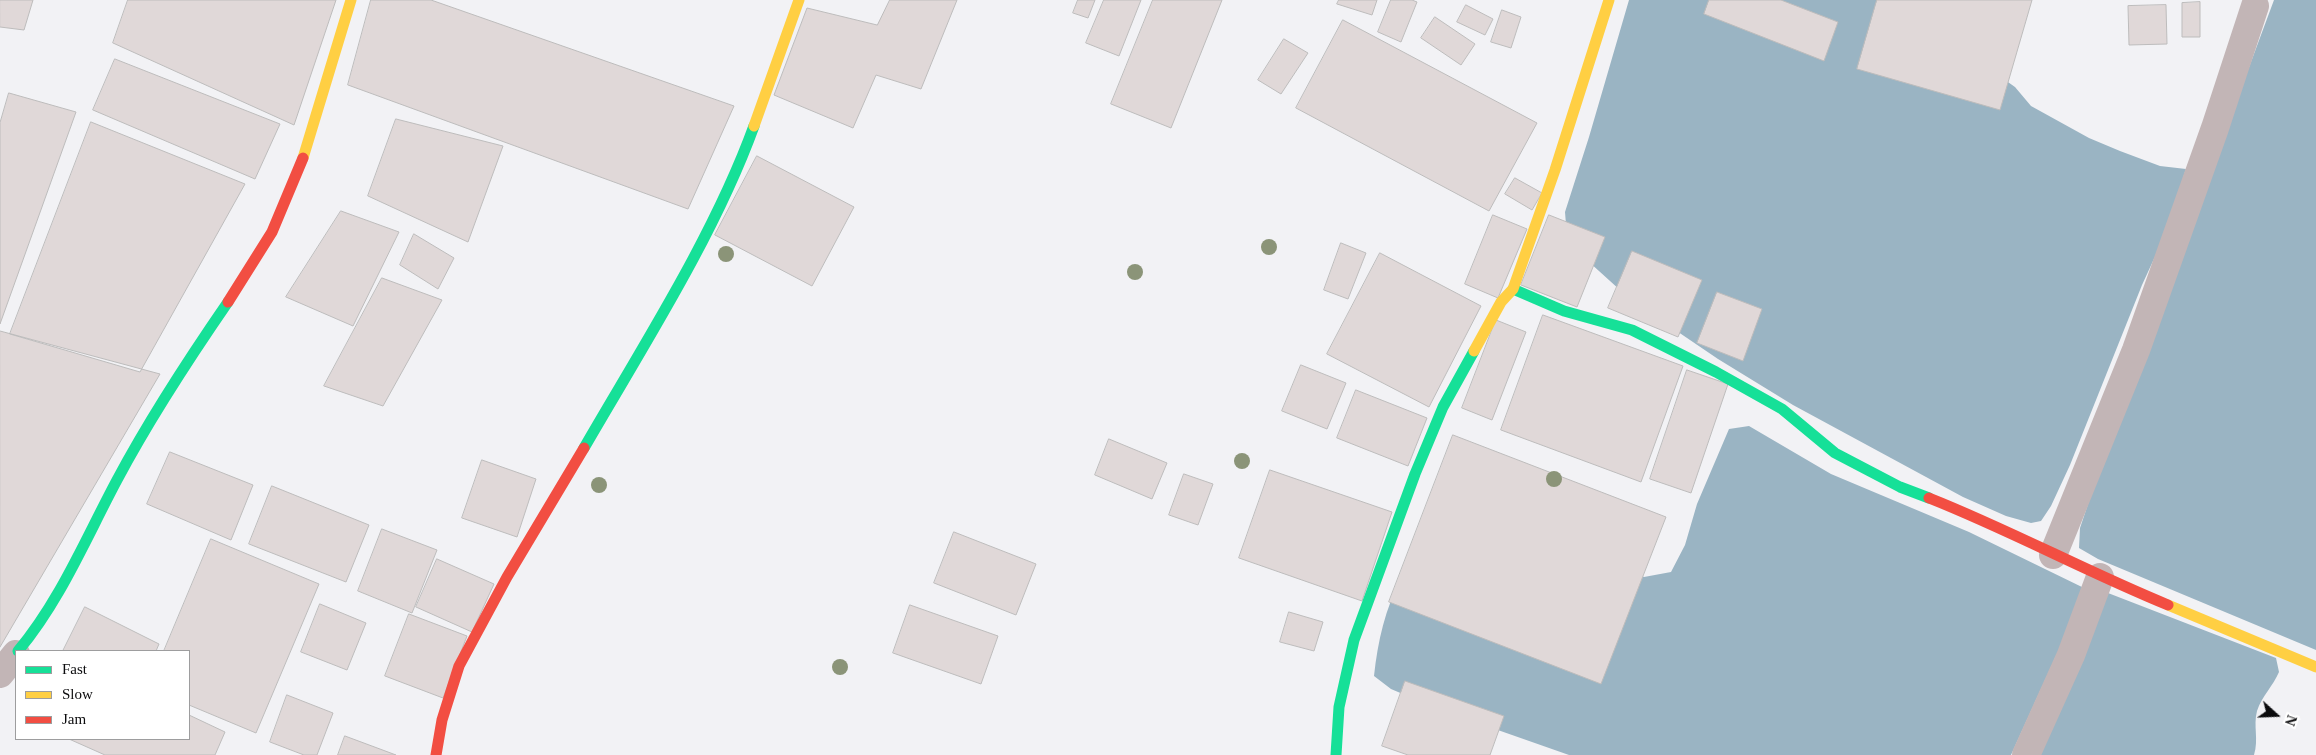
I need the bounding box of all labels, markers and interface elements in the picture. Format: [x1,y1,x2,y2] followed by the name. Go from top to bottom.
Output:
[15,650,190,740] legend
[62,661,87,677] text: Fast
[62,686,93,702] text: Slow
[2251,690,2301,740] north arrow
[62,711,86,727] text: Jam
[2282,713,2299,728] text: N

